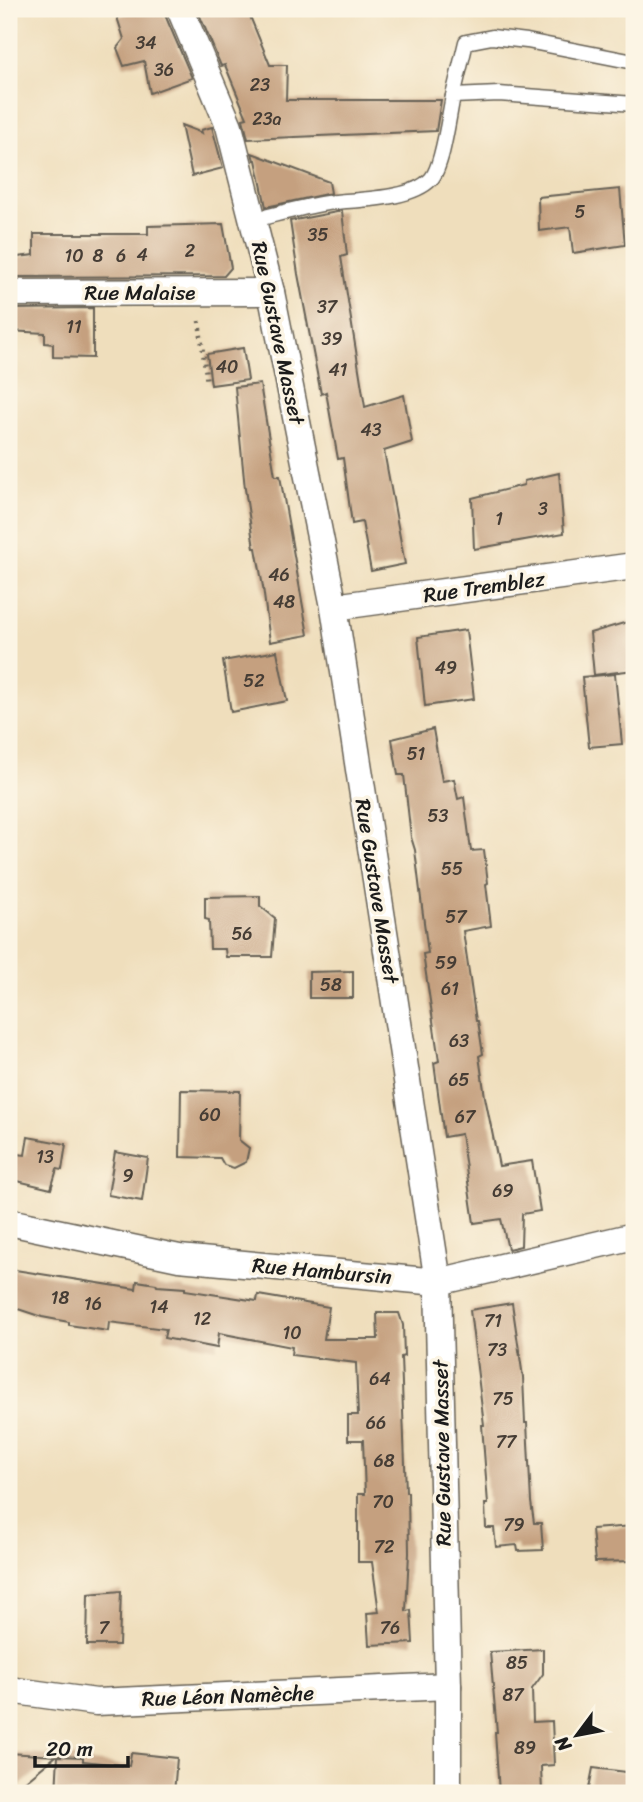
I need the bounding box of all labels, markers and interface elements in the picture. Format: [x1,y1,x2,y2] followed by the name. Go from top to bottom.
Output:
[135,27,157,59] house number: 34
[154,54,174,86] house number: 36
[250,69,270,101] house number: 23
[252,103,282,135] house number: 23a
[575,196,586,228] house number: 5
[308,219,328,251] house number: 35
[185,235,195,267] house number: 2
[240,238,316,430] street label: Rue Gustave Masset
[136,239,148,271] house number: 4
[64,240,84,272] house number: 10
[93,240,104,272] house number: 8
[116,240,126,272] house number: 6
[85,274,195,312] street label: Rue Malaise
[317,291,339,323] house number: 37
[66,311,82,343] house number: 11
[322,323,342,355] house number: 39
[216,351,238,383] house number: 40
[329,354,348,386] house number: 41
[360,414,382,446] house number: 43
[538,493,548,525] house number: 3
[495,503,503,535] house number: 1
[268,559,290,591] house number: 46
[421,560,548,614] street label: Rue Tremblez
[273,586,295,618] house number: 48
[435,652,457,684] house number: 49
[243,665,265,697] house number: 52
[407,738,426,770] house number: 51
[344,796,411,987] street label: Rue Gustave Masset
[428,800,449,832] house number: 53
[441,853,463,885] house number: 55
[445,901,468,933] house number: 57
[231,918,253,950] house number: 56
[435,947,457,979] house number: 59
[320,969,342,1001] house number: 58
[441,973,459,1005] house number: 61
[449,1025,469,1057] house number: 63
[448,1064,470,1096] house number: 65
[199,1099,221,1131] house number: 60
[455,1101,477,1133] house number: 67
[36,1141,54,1173] house number: 13
[122,1160,134,1192] house number: 9
[492,1175,514,1207] house number: 69
[251,1246,393,1296] street label: Rue Hambursin
[51,1282,69,1314] house number: 18
[84,1288,102,1320] house number: 16
[150,1291,168,1323] house number: 14
[193,1303,211,1335] house number: 12
[484,1305,502,1337] house number: 71
[282,1317,302,1349] house number: 10
[487,1334,507,1366] house number: 73
[421,1358,463,1546] street label: Rue Gustave Masset
[369,1363,391,1395] house number: 64
[492,1383,514,1415] house number: 75
[366,1407,386,1439] house number: 66
[496,1426,518,1458] house number: 77
[373,1445,395,1477] house number: 68
[372,1486,394,1518] house number: 70
[503,1509,525,1541] house number: 79
[374,1531,394,1563] house number: 72
[99,1612,111,1644] house number: 7
[380,1612,400,1644] house number: 76
[506,1647,528,1679] house number: 85
[141,1674,315,1718] street label: Rue Léon Namèche
[502,1679,525,1711] house number: 87
[542,1700,612,1770] north arrow
[35,1725,128,1769] scale bar
[545,1729,581,1759] text: N
[46,1730,93,1768] text: 20 m
[514,1732,536,1764] house number: 89

